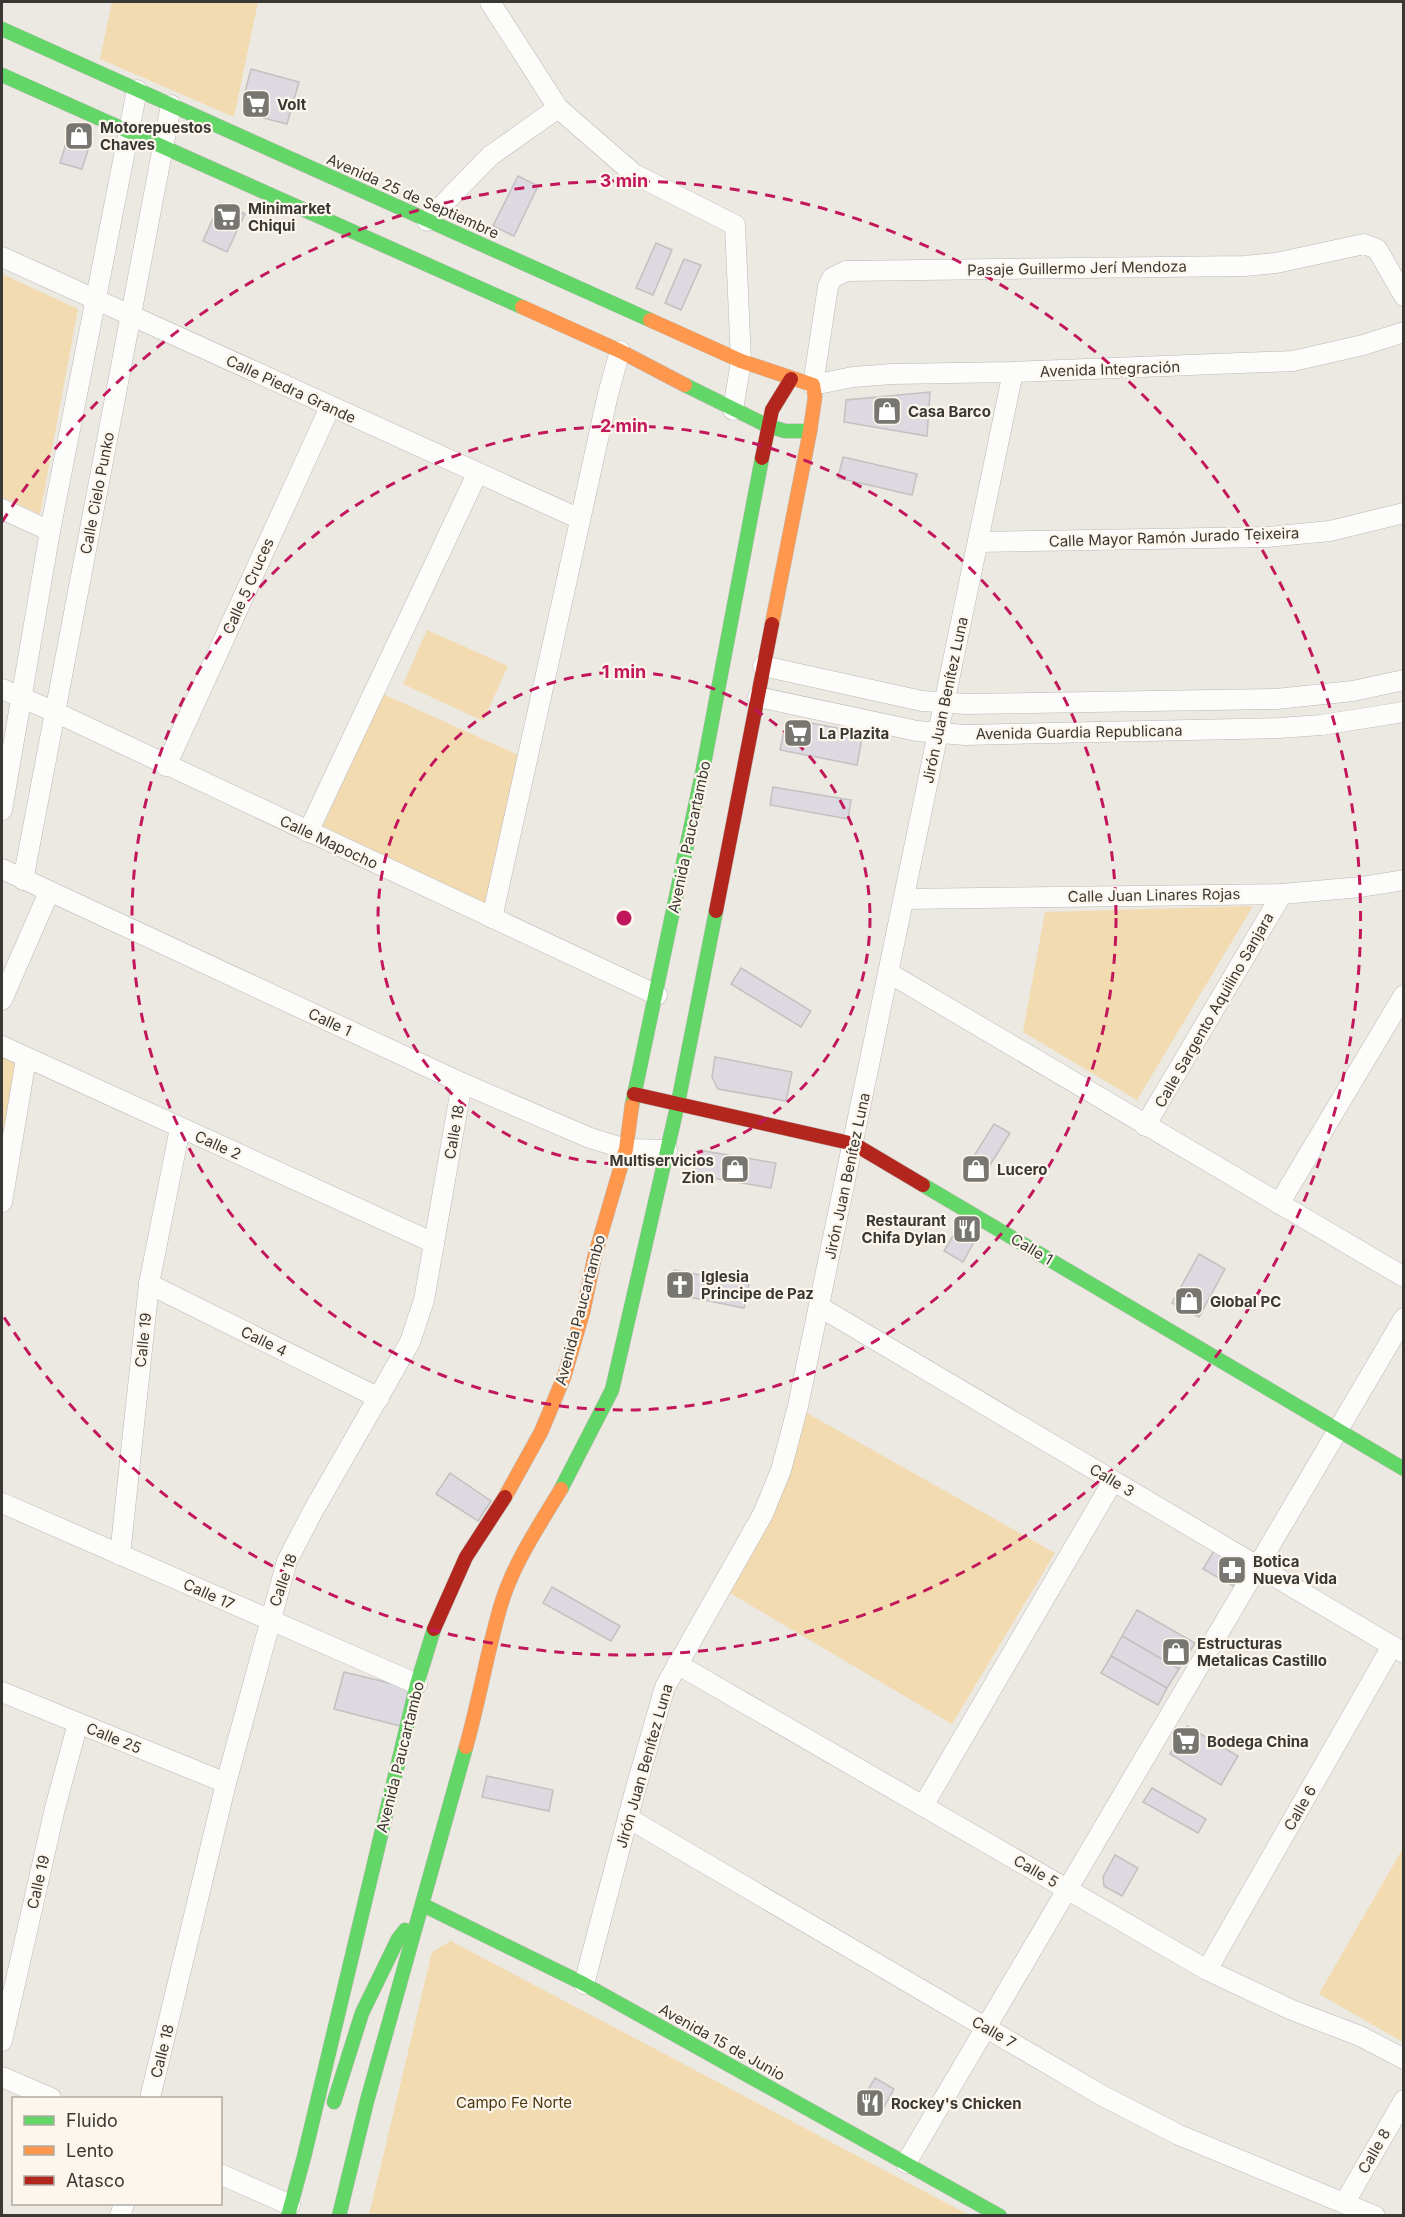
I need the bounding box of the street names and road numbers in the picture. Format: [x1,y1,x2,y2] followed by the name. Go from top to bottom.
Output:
[324,149,502,243] street label: Avenida 25 de Septiembre
[967,257,1187,279] street label: Pasaje Guillermo Jerí Mendoza
[223,351,359,427] street label: Calle Piedra Grande
[1040,357,1180,381] street label: Avenida Integración
[76,430,118,556] street label: Calle Cielo Punko
[1048,523,1300,551] street label: Calle Mayor Ramón Jurado Teixeira
[218,535,278,637] street label: Calle 5 Cruces
[918,615,972,785] street label: Jirón Juan Benítez Luna
[975,721,1183,743] street label: Avenida Guardia Republicana
[664,759,714,915] street label: Avenida Paucartambo
[277,811,381,873] street label: Calle Mapocho
[1068,884,1241,906] street label: Calle Juan Linares Rojas
[1150,909,1278,1111] street label: Calle Sargento Aquilino Sanjara
[305,1004,355,1040] street label: Calle 1
[820,1091,874,1261] street label: Jirón Juan Benítez Luna
[440,1103,468,1161] street label: Calle 18
[192,1126,244,1164] street label: Calle 2
[1008,1229,1056,1269] street label: Calle 1
[551,1233,609,1387] street label: Avenida Paucartambo
[131,1312,155,1368] street label: Calle 19
[238,1322,290,1360] street label: Calle 4
[1086,1459,1138,1501] street label: Calle 3
[265,1551,301,1609] street label: Calle 18
[180,1574,238,1614] street label: Calle 17
[372,1679,428,1835] street label: Avenida Paucartambo
[611,1682,677,1850] street label: Jirón Juan Benítez Luna
[84,1718,144,1758] street label: Calle 25
[1280,1782,1320,1834] street label: Calle 6
[1010,1851,1062,1891] street label: Calle 5
[23,1853,53,1911] street label: Calle 19
[656,2000,788,2085] street label: Avenida 15 de Junio
[968,2012,1020,2052] street label: Calle 7
[146,2022,178,2080] street label: Calle 18
[1354,2125,1394,2177] street label: Calle 8

